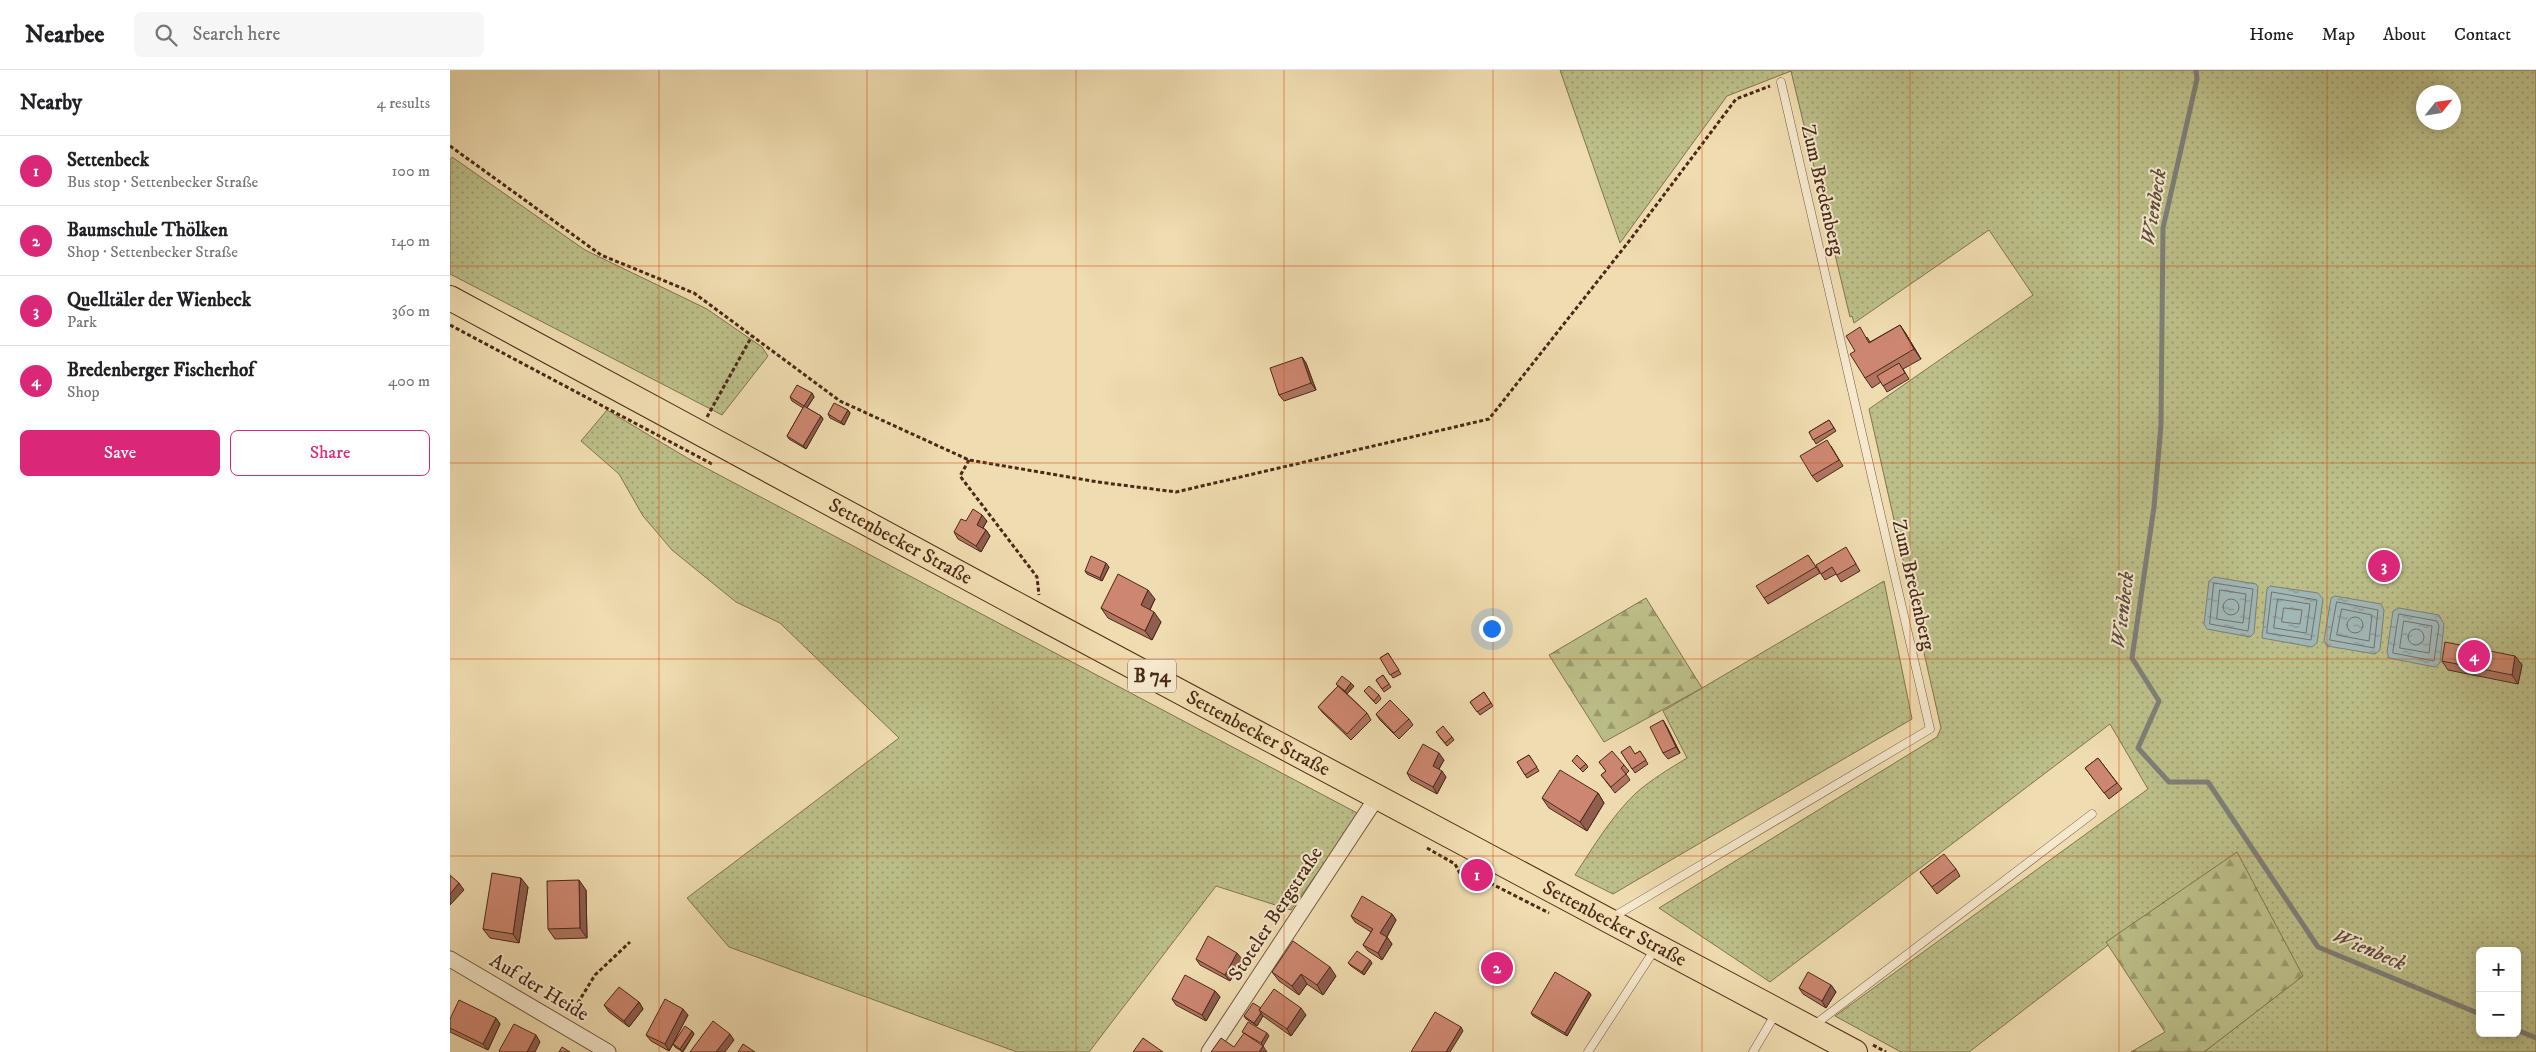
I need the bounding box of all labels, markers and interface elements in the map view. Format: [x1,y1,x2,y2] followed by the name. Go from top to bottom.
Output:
[134,12,484,57] search box
[25,20,104,50] text: Nearbee
[152,21,180,49] icon: search
[192,23,280,46] text: Search here
[2249,24,2294,46] text: Home
[2322,24,2355,46] text: Map
[2383,24,2426,46] text: About
[2454,24,2511,46] text: Contact
[2416,85,2461,130] north arrow
[20,90,82,116] text: Nearby
[377,93,430,113] text: 4 results
[1795,122,1849,258] street label: Zum Bredenberg
[67,149,149,172] text: Settenbeck
[33,161,39,181] text: 1
[392,161,430,181] text: 100 m
[2135,167,2173,247] water label: Wienbeck
[67,172,258,192] text: Bus stop · Settenbecker Straße
[67,219,228,242] text: Baumschule Thölken
[32,231,40,251] text: 2
[391,231,430,251] text: 140 m
[67,242,238,262] text: Shop · Settenbecker Straße
[67,289,251,312] text: Quelltäler der Wienbeck
[33,301,39,321] text: 3
[392,301,430,321] text: 360 m
[67,312,97,332] text: Park
[67,359,254,382] text: Bredenberger Fischerhof
[31,371,41,391] text: 4
[388,371,430,391] text: 400 m
[67,382,100,402] text: Shop
[20,430,220,476] button: Save
[230,430,430,476] button: Share
[824,493,977,590] street label: Settenbecker Straße
[1886,517,1940,653] street label: Zum Bredenberg
[2368,547,2400,585] pin: 3
[2105,570,2141,650] water label: Wienbeck
[1479,616,1505,642] your location
[2458,637,2490,675] pin: 4
[1128,660,1176,692] road number: B 74
[1182,685,1334,782] street label: Settenbecker Straße
[1223,842,1329,986] street label: Stoteler Bergstraße
[1461,856,1493,894] pin: 1
[1538,875,1691,972] street label: Settenbecker Straße
[2328,923,2410,977] water label: Wienbeck
[2476,947,2521,1037] map controls
[2476,947,2521,992] button: +
[485,949,593,1027] street label: Auf der Heide
[1481,949,1513,987] pin: 2
[2476,992,2521,1037] button: −

